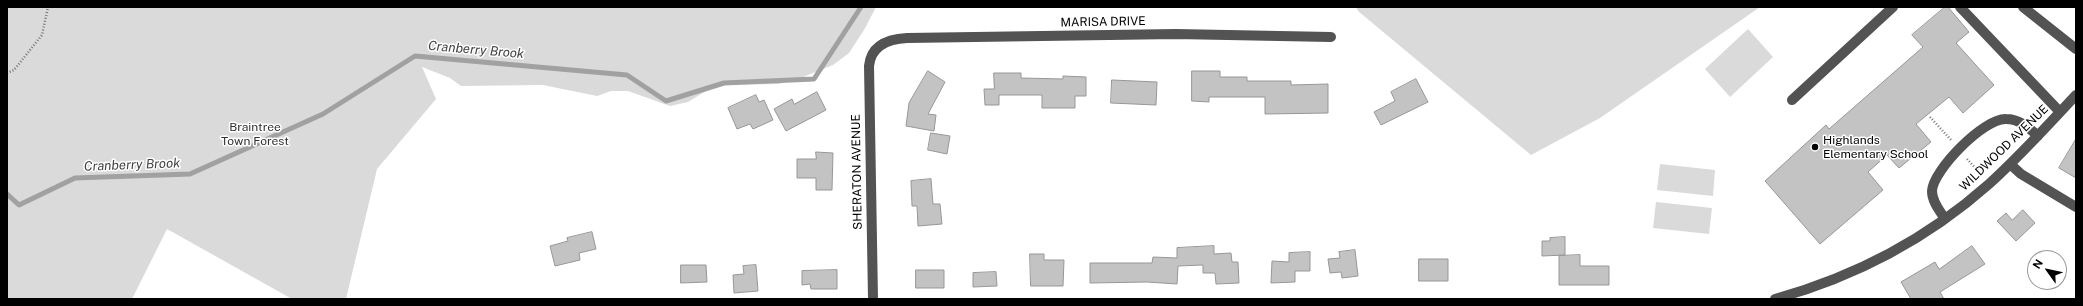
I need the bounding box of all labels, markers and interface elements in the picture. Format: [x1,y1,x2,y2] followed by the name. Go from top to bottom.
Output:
[1060,14,1146,30] street label: MARISA DRIVE
[427,38,525,62] water label: Cranberry Brook
[1957,102,2051,194] street label: WILDWOOD AVENUE
[849,114,865,230] street label: SHERATON AVENUE
[221,120,289,148] park label: Braintree Town Forest
[1823,133,1928,161] place label: Highlands Elementary School
[1810,142,1820,152] marker: Highlands Elementary School
[84,156,180,174] water label: Cranberry Brook
[2027,250,2067,290] north arrow
[2030,257,2045,271] text: N

